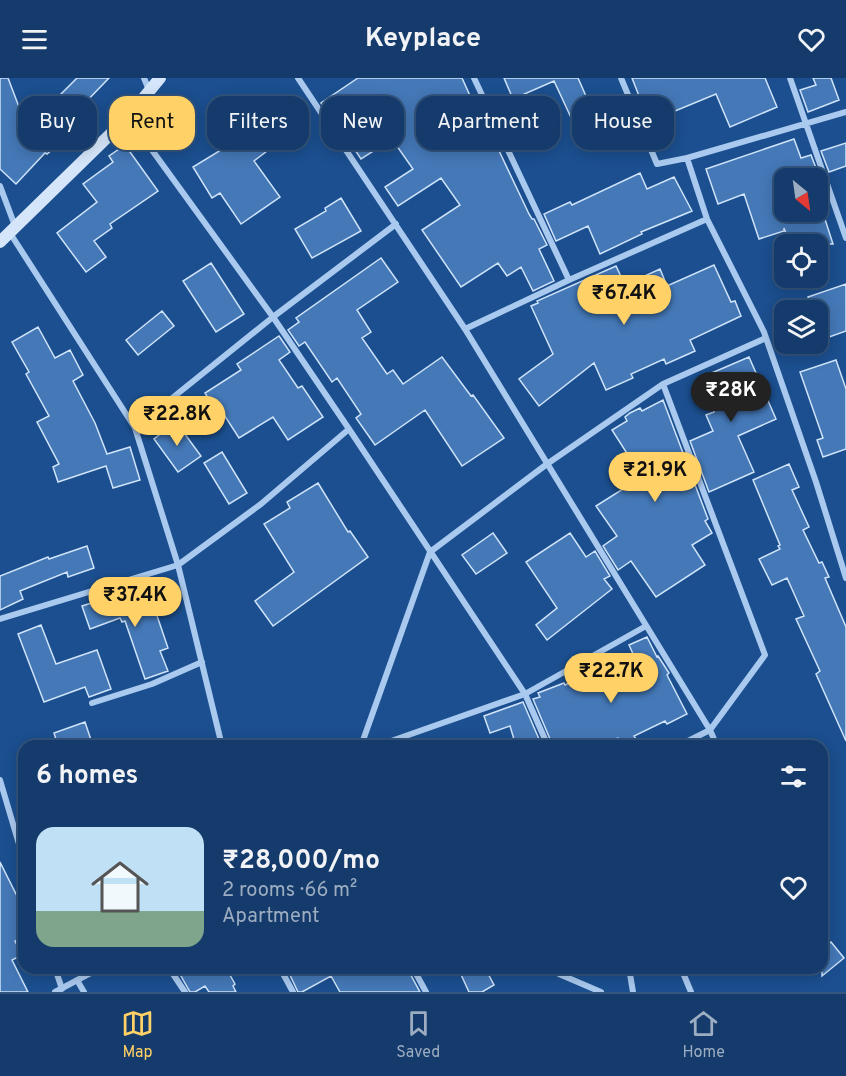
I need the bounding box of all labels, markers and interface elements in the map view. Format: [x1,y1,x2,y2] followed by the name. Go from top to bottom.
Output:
[365,22,481,56] text: Keyplace
[18,23,51,56] icon: menu
[795,23,828,56] icon: heart
[18,96,97,150] chip: Buy
[109,96,195,150] chip: Rent
[207,96,309,150] chip: Filters
[321,96,404,150] chip: New
[416,96,560,150] chip: Apartment
[572,96,674,150] chip: House
[774,168,828,222] north arrow
[774,168,828,354] map controls
[774,234,828,288] button: locate
[575,275,673,326] pin: ₹67.4K
[591,281,657,307] text: ₹67.4K
[774,300,828,354] button: layers
[695,372,767,423] pin: ₹28K
[705,378,757,404] text: ₹28K
[128,396,226,447] pin: ₹22.8K
[142,402,212,428] text: ₹22.8K
[606,452,704,503] pin: ₹21.9K
[623,458,687,484] text: ₹21.9K
[86,577,184,628] pin: ₹37.4K
[103,583,167,609] text: ₹37.4K
[562,653,660,704] pin: ₹22.7K
[578,659,644,685] text: ₹22.7K
[36,760,138,793] text: 6 homes
[777,760,810,793] icon: filters
[222,845,380,878] text: ₹28,000/mo
[84,851,156,923] icon: home
[777,871,810,904] icon: heart
[222,878,357,904] text: 2 rooms · 66 m²
[222,904,320,930] text: Apartment
[121,1007,154,1063] tab: Map
[396,1007,440,1063] tab: Saved
[682,1007,725,1063] tab: Home

